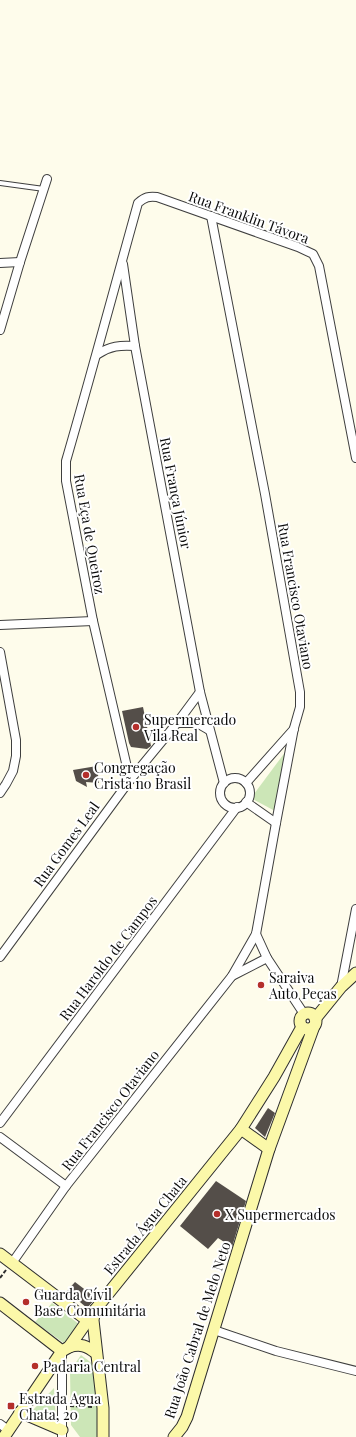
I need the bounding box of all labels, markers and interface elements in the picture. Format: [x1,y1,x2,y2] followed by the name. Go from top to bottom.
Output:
[186,186,312,248] street label: Rua Franklin Távora
[156,436,196,551] street label: Rua França Júnior
[70,472,110,596] street label: Rua Eça de Queiroz
[274,521,318,671] street label: Rua Francisco Otaviano
[143,710,237,745] place label: Supermercado Vila Real
[131,722,141,732] marker: Supermercado Vila Real
[94,758,191,793] place label: Congregação Cristã no Brasil
[81,770,91,780] marker: Congregação Cristã no Brasil
[29,798,103,890] street label: Rua Gomes Leal
[55,892,161,1024] street label: Rua Haroldo de Campos
[268,968,337,1003] place label: Saraiva Auto Peças
[256,980,266,990] marker: Saraiva Auto Peças
[57,1045,163,1174] street label: Rua Francisco Otaviano
[99,1171,191,1278] street label: Estrada Água Chata
[225,1205,336,1224] place label: X Supermercados
[212,1209,222,1219] marker: X Supermercados
[159,1239,235,1421] street label: Rua João Cabral de Melo Neto
[34,1285,146,1320] place label: Guarda Cívil Base Comunitária
[21,1297,31,1307] marker: Guarda Cívil Base Comunitária
[43,1357,141,1376] place label: Padaria Central
[30,1361,40,1371] marker: Padaria Central
[19,1389,101,1424] place label: Estrada Agua Chata, 20
[6,1401,16,1411] marker: Estrada Agua Chata, 20

